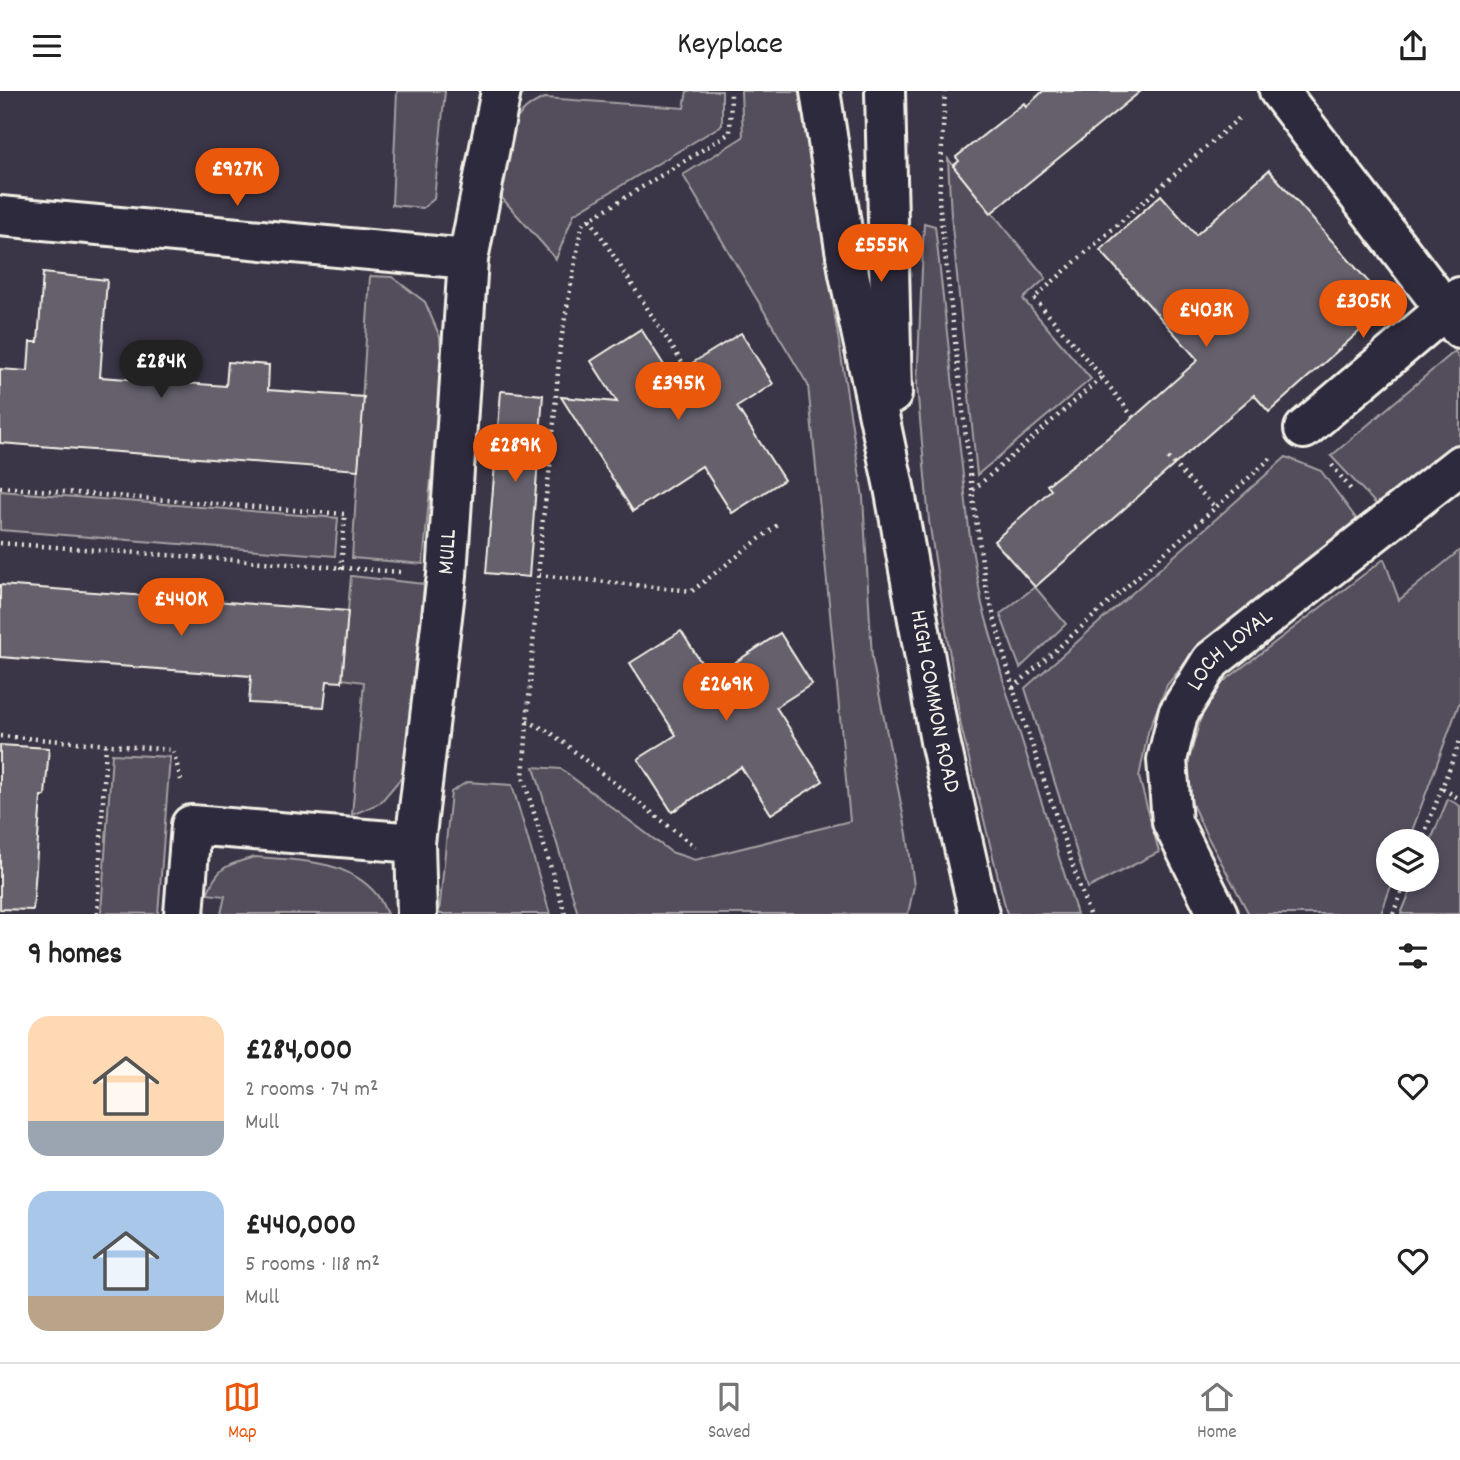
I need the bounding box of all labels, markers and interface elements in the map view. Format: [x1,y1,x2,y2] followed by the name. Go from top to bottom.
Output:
[677,23,783,69] text: Keyplace
[28,27,66,65] icon: menu
[1394,27,1432,65] icon: share
[188,149,286,208] pin: £927K
[211,154,263,187] text: £927K
[832,225,930,284] pin: £555K
[854,230,908,263] text: £555K
[1314,281,1412,340] pin: £305K
[1335,286,1391,319] text: £305K
[1157,289,1255,349] pin: £403K
[1179,295,1233,328] text: £403K
[112,341,210,400] pin: £284K
[136,346,186,379] text: £284K
[629,363,727,422] pin: £395K
[651,368,705,401] text: £395K
[466,425,564,484] pin: £289K
[489,430,541,463] text: £289K
[430,528,467,576] street label: MULL
[132,579,230,638] pin: £440K
[154,584,208,617] text: £440K
[1179,601,1281,698] street label: LOCH LOYAL
[900,607,968,796] street label: HIGH COMMON ROAD
[677,663,775,723] pin: £269K
[699,669,753,702] text: £269K
[1376,829,1439,892] map controls
[1376,829,1439,892] button: layers
[28,935,122,978] text: 9 homes
[1394,937,1432,975] icon: filters
[245,1031,352,1074] text: £284,000
[84,1044,168,1128] icon: home
[1394,1067,1432,1105] icon: heart
[245,1074,378,1107] text: 2 rooms · 74 m²
[245,1107,279,1140] text: Mull
[245,1206,356,1249] text: £440,000
[84,1219,168,1303] icon: home
[1394,1242,1432,1280] icon: heart
[245,1249,380,1282] text: 5 rooms · 118 m²
[245,1282,279,1315] text: Mull
[223,1378,261,1447] tab: Map
[708,1378,750,1447] tab: Saved
[1197,1378,1237,1447] tab: Home

